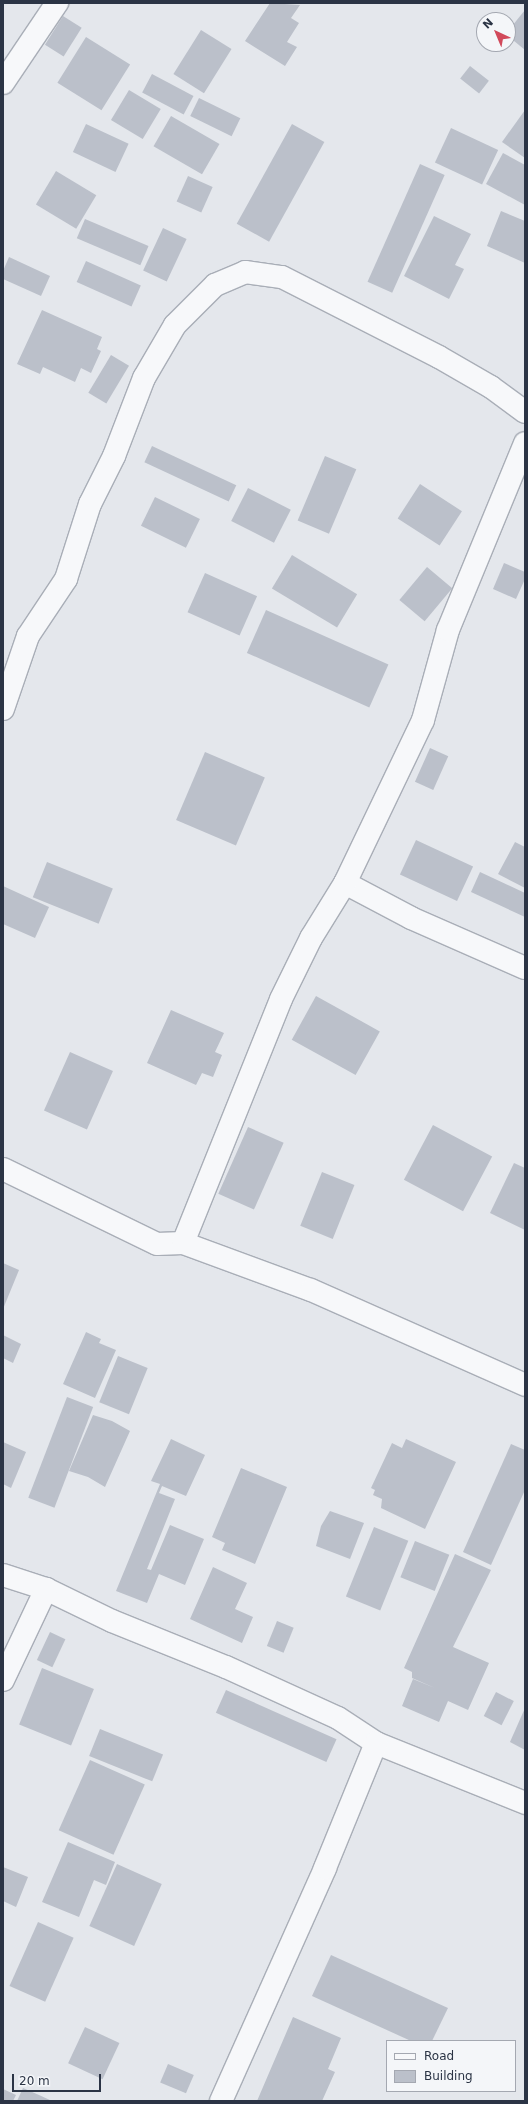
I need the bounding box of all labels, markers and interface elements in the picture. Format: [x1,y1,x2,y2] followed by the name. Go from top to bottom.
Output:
[476,12,516,52] north arrow
[480,16,496,32] text: N
[386,2040,516,2092] legend
[424,2049,454,2063] text: Road
[14,2066,103,2092] scale bar
[424,2069,473,2083] text: Building
[19,2074,50,2088] text: 20 m

